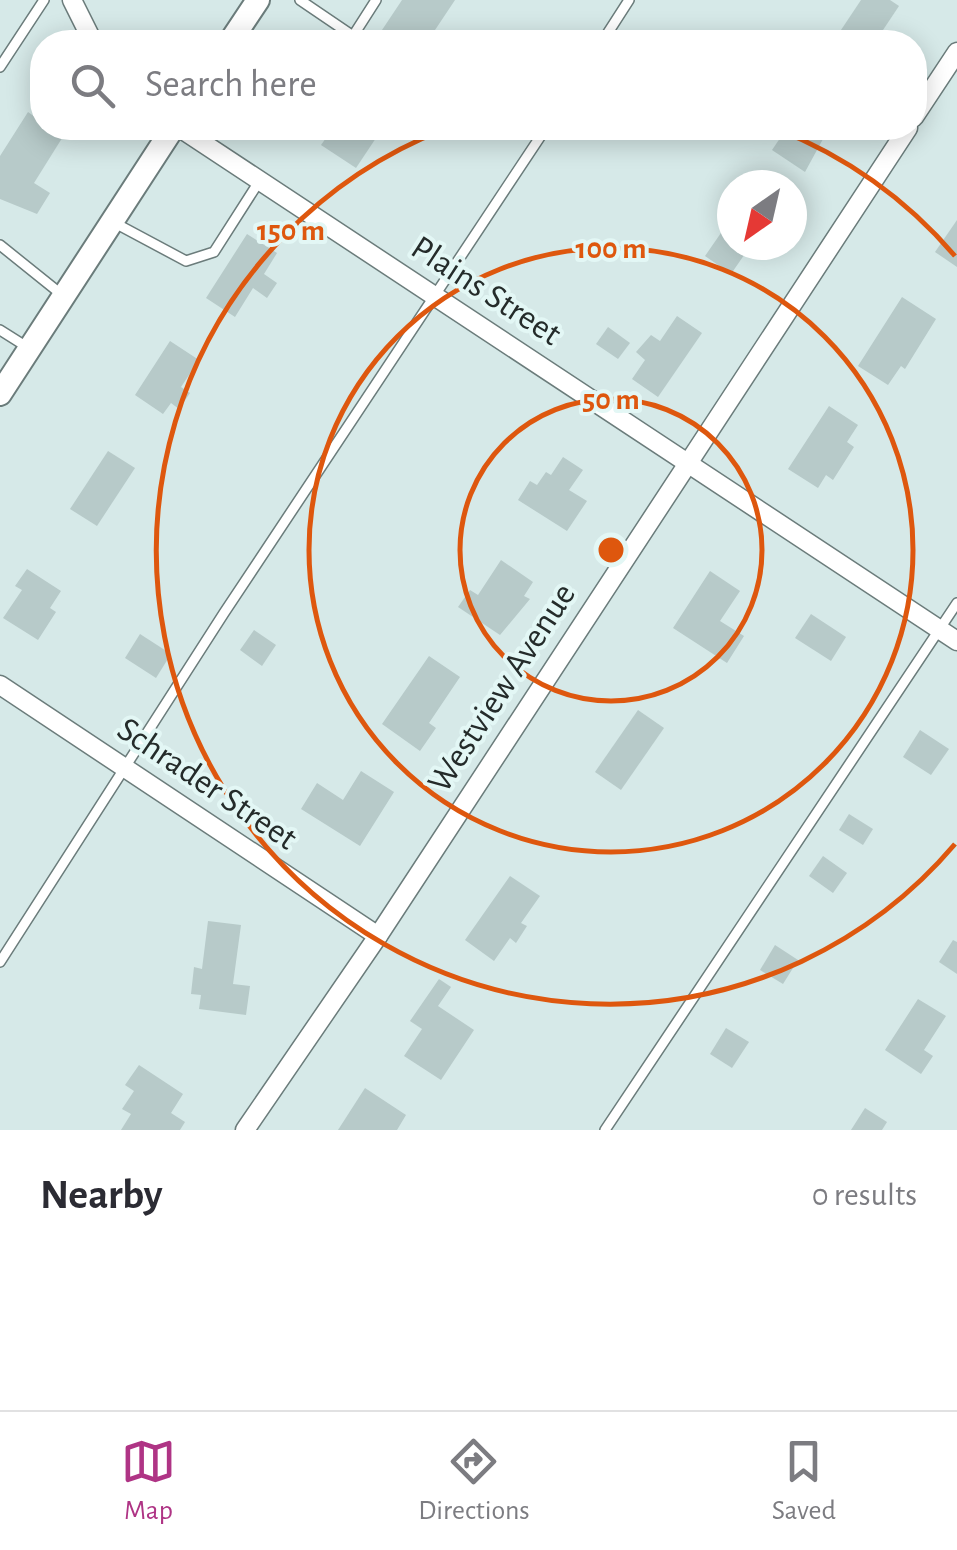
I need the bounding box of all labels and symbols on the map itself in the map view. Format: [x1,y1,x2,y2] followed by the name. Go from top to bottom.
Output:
[717,170,807,260] north arrow
[257,216,325,246] text: 150 m
[405,230,567,352] street label: Plains Street
[576,234,646,264] text: 100 m
[582,385,640,415] text: 50 m
[593,532,629,568] centre of rings
[422,578,582,798] street label: Westview Avenue
[111,711,303,857] street label: Schrader Street

